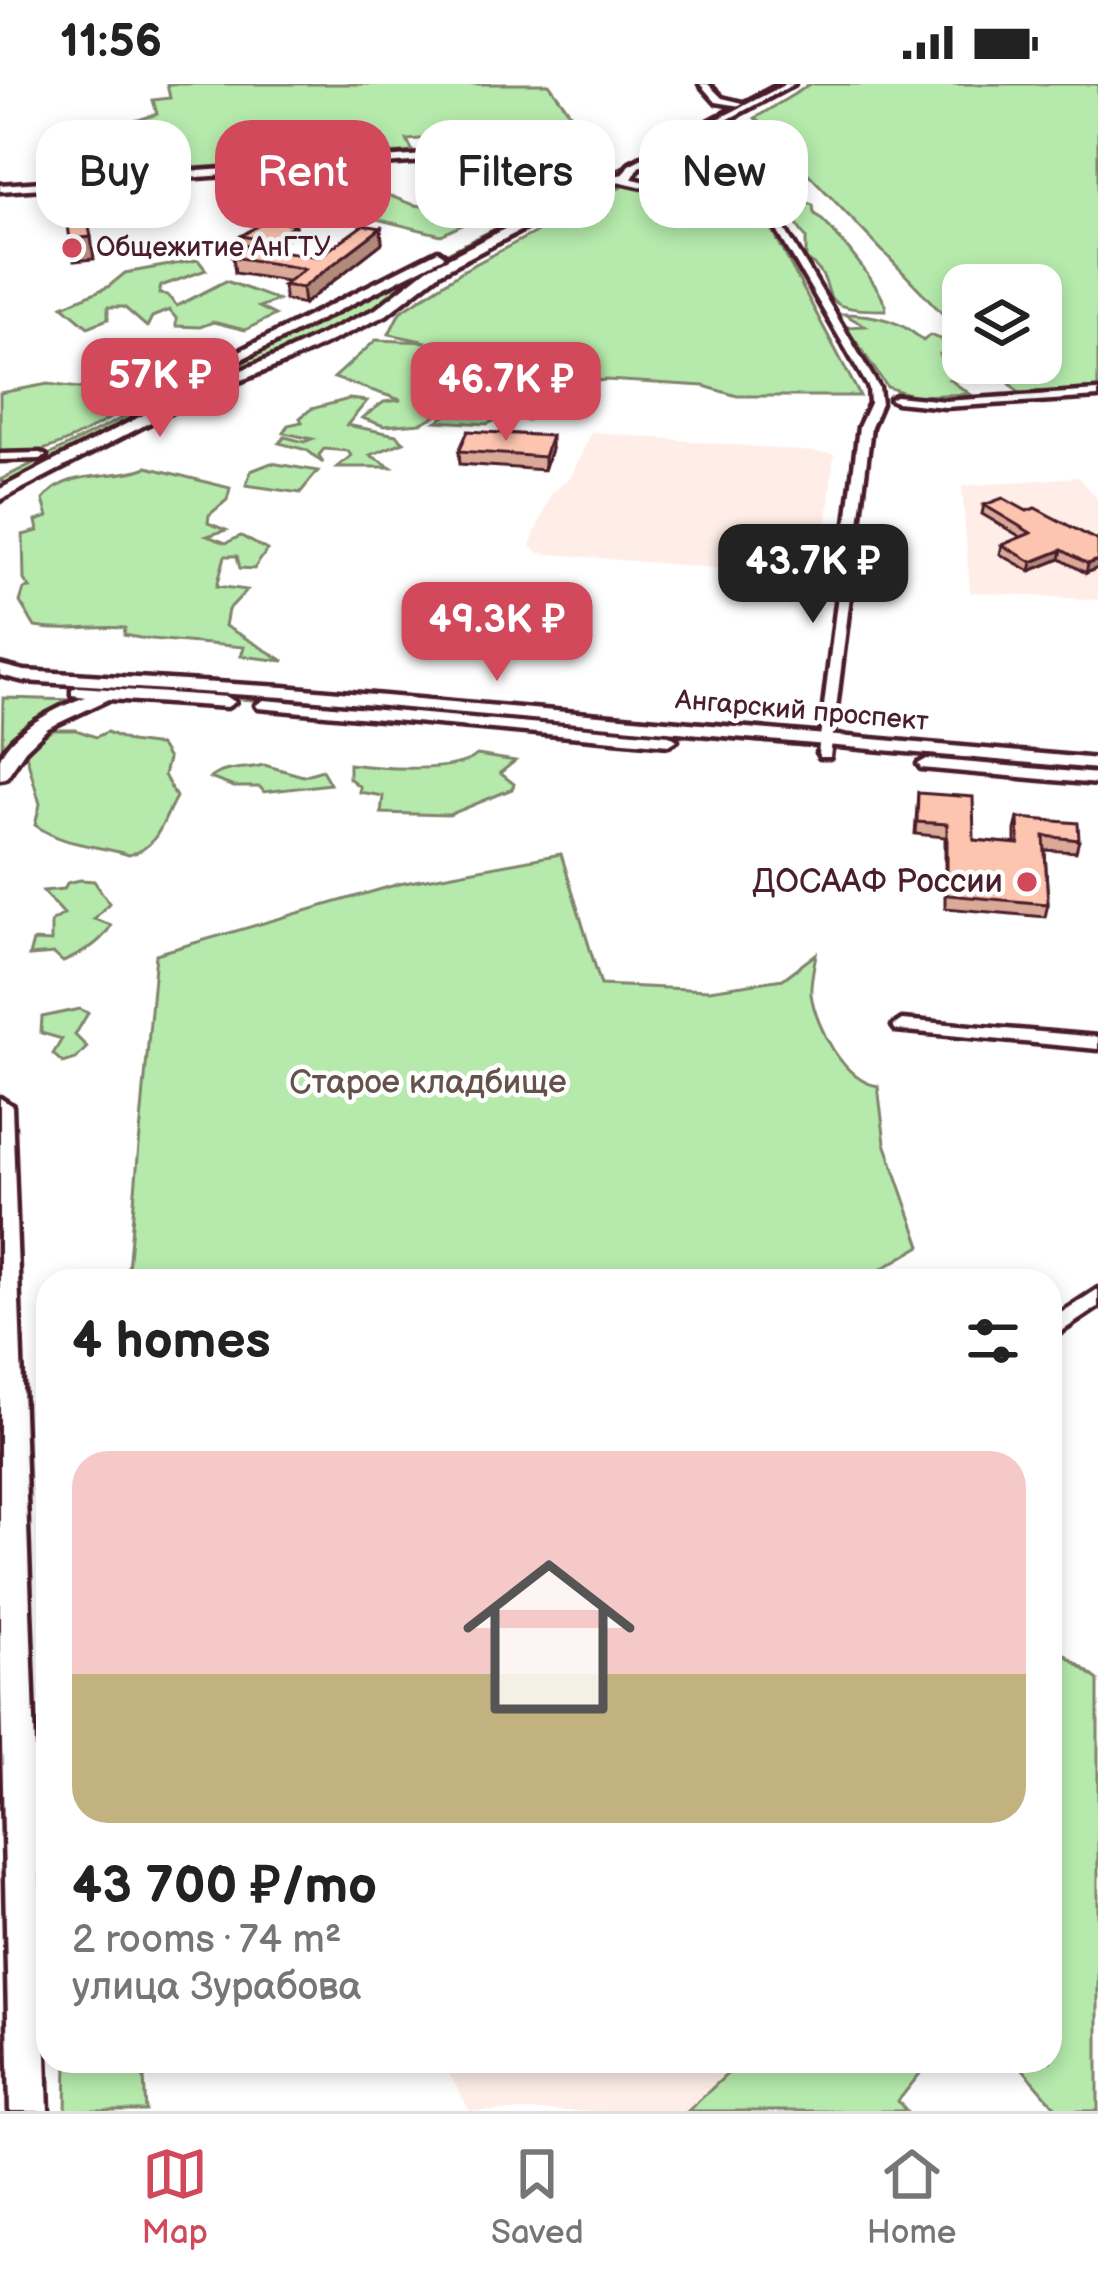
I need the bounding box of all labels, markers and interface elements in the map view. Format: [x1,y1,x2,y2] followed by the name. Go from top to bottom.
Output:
[60,15,162,70] text: 11:56
[36,120,191,228] chip: Buy
[215,120,391,228] chip: Rent
[415,120,615,228] chip: Filters
[639,120,808,228] chip: New
[96,232,331,264] place label: Общежитие АнГТУ
[59,235,85,261] marker: Общежитие АнГТУ
[942,264,1062,384] map controls
[942,264,1062,384] button: layers
[76,338,244,440] pin: 57K ₽
[395,342,617,444] pin: 46.7K ₽
[108,353,212,400] text: 57K ₽
[438,357,574,404] text: 46.7K ₽
[702,524,924,626] pin: 43.7K ₽
[745,539,881,586] text: 43.7K ₽
[386,582,608,684] pin: 49.3K ₽
[429,597,565,644] text: 49.3K ₽
[673,684,930,738] street label: Ангарский проспект
[752,862,1003,902] place label: ДОСААФ России
[1014,869,1040,895] marker: ДОСААФ России
[289,1063,567,1103] park label: Старое кладбище
[960,1308,1026,1374] icon: filters
[72,1311,271,1372] text: 4 homes
[441,1529,657,1745] icon: home
[72,1856,377,1917] text: 43 700 ₽/mo
[72,1917,342,1964] text: 2 rooms · 74 m²
[72,1964,362,2011] text: улица Зурабова
[142,2141,208,2253] tab: Map
[491,2141,584,2253] tab: Saved
[867,2141,956,2253] tab: Home

